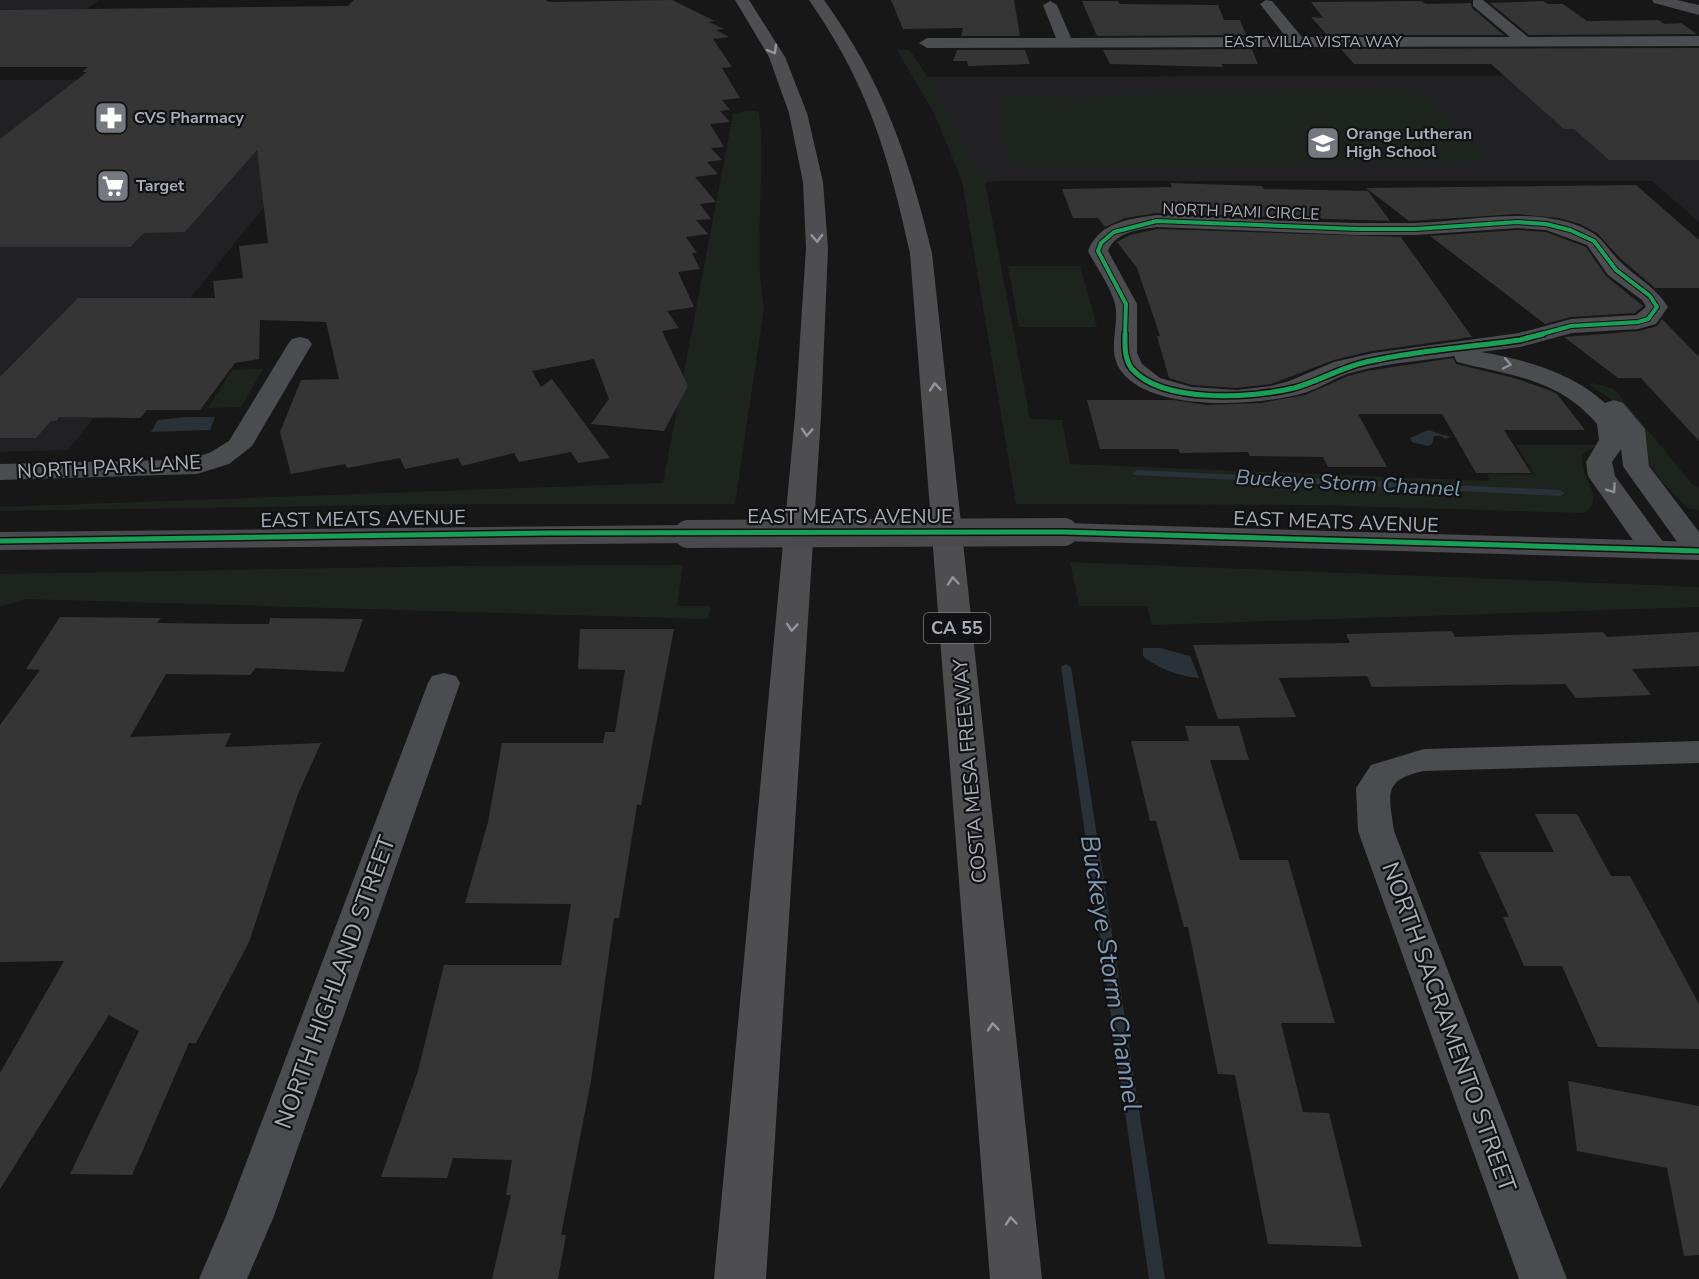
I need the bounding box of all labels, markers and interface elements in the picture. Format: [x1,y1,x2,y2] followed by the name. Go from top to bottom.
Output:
[1224,31,1402,53] street label: EAST VILLA VISTA WAY
[765,44,777,54] one-way arrow
[93,100,129,136] pharmacy icon: CVS Pharmacy
[134,107,244,129] place label: CVS Pharmacy
[1346,123,1472,163] place label: Orange Lutheran High School
[1305,125,1341,161] school or university icon: Orange Lutheran High School
[95,168,131,204] supermarket icon: Target
[136,175,185,197] place label: Target
[1162,198,1320,226] street label: NORTH PAMI CIRCLE
[811,233,823,242] one-way arrow
[1502,357,1512,370] one-way arrow
[929,383,942,392] one-way arrow
[801,428,814,437] one-way arrow
[16,449,202,485] street label: NORTH PARK LANE
[1235,463,1461,503] water label: Buckeye Storm Channel
[1605,483,1616,494] one-way arrow
[747,503,953,530] street label: EAST MEATS AVENUE
[260,504,466,534] street label: EAST MEATS AVENUE
[1233,505,1439,539] street label: EAST MEATS AVENUE
[947,577,960,586] one-way arrow
[924,613,990,643] road number: CA 55
[786,622,799,631] one-way arrow
[947,657,993,884] street label: COSTA MESA FREEWAY
[267,831,403,1133] street label: NORTH HIGHLAND STREET
[1072,833,1150,1113] water label: Buckeye Storm Channel
[1374,857,1524,1197] street label: NORTH SACRAMENTO STREET
[987,1022,1000,1031] one-way arrow
[1005,1216,1018,1225] one-way arrow

